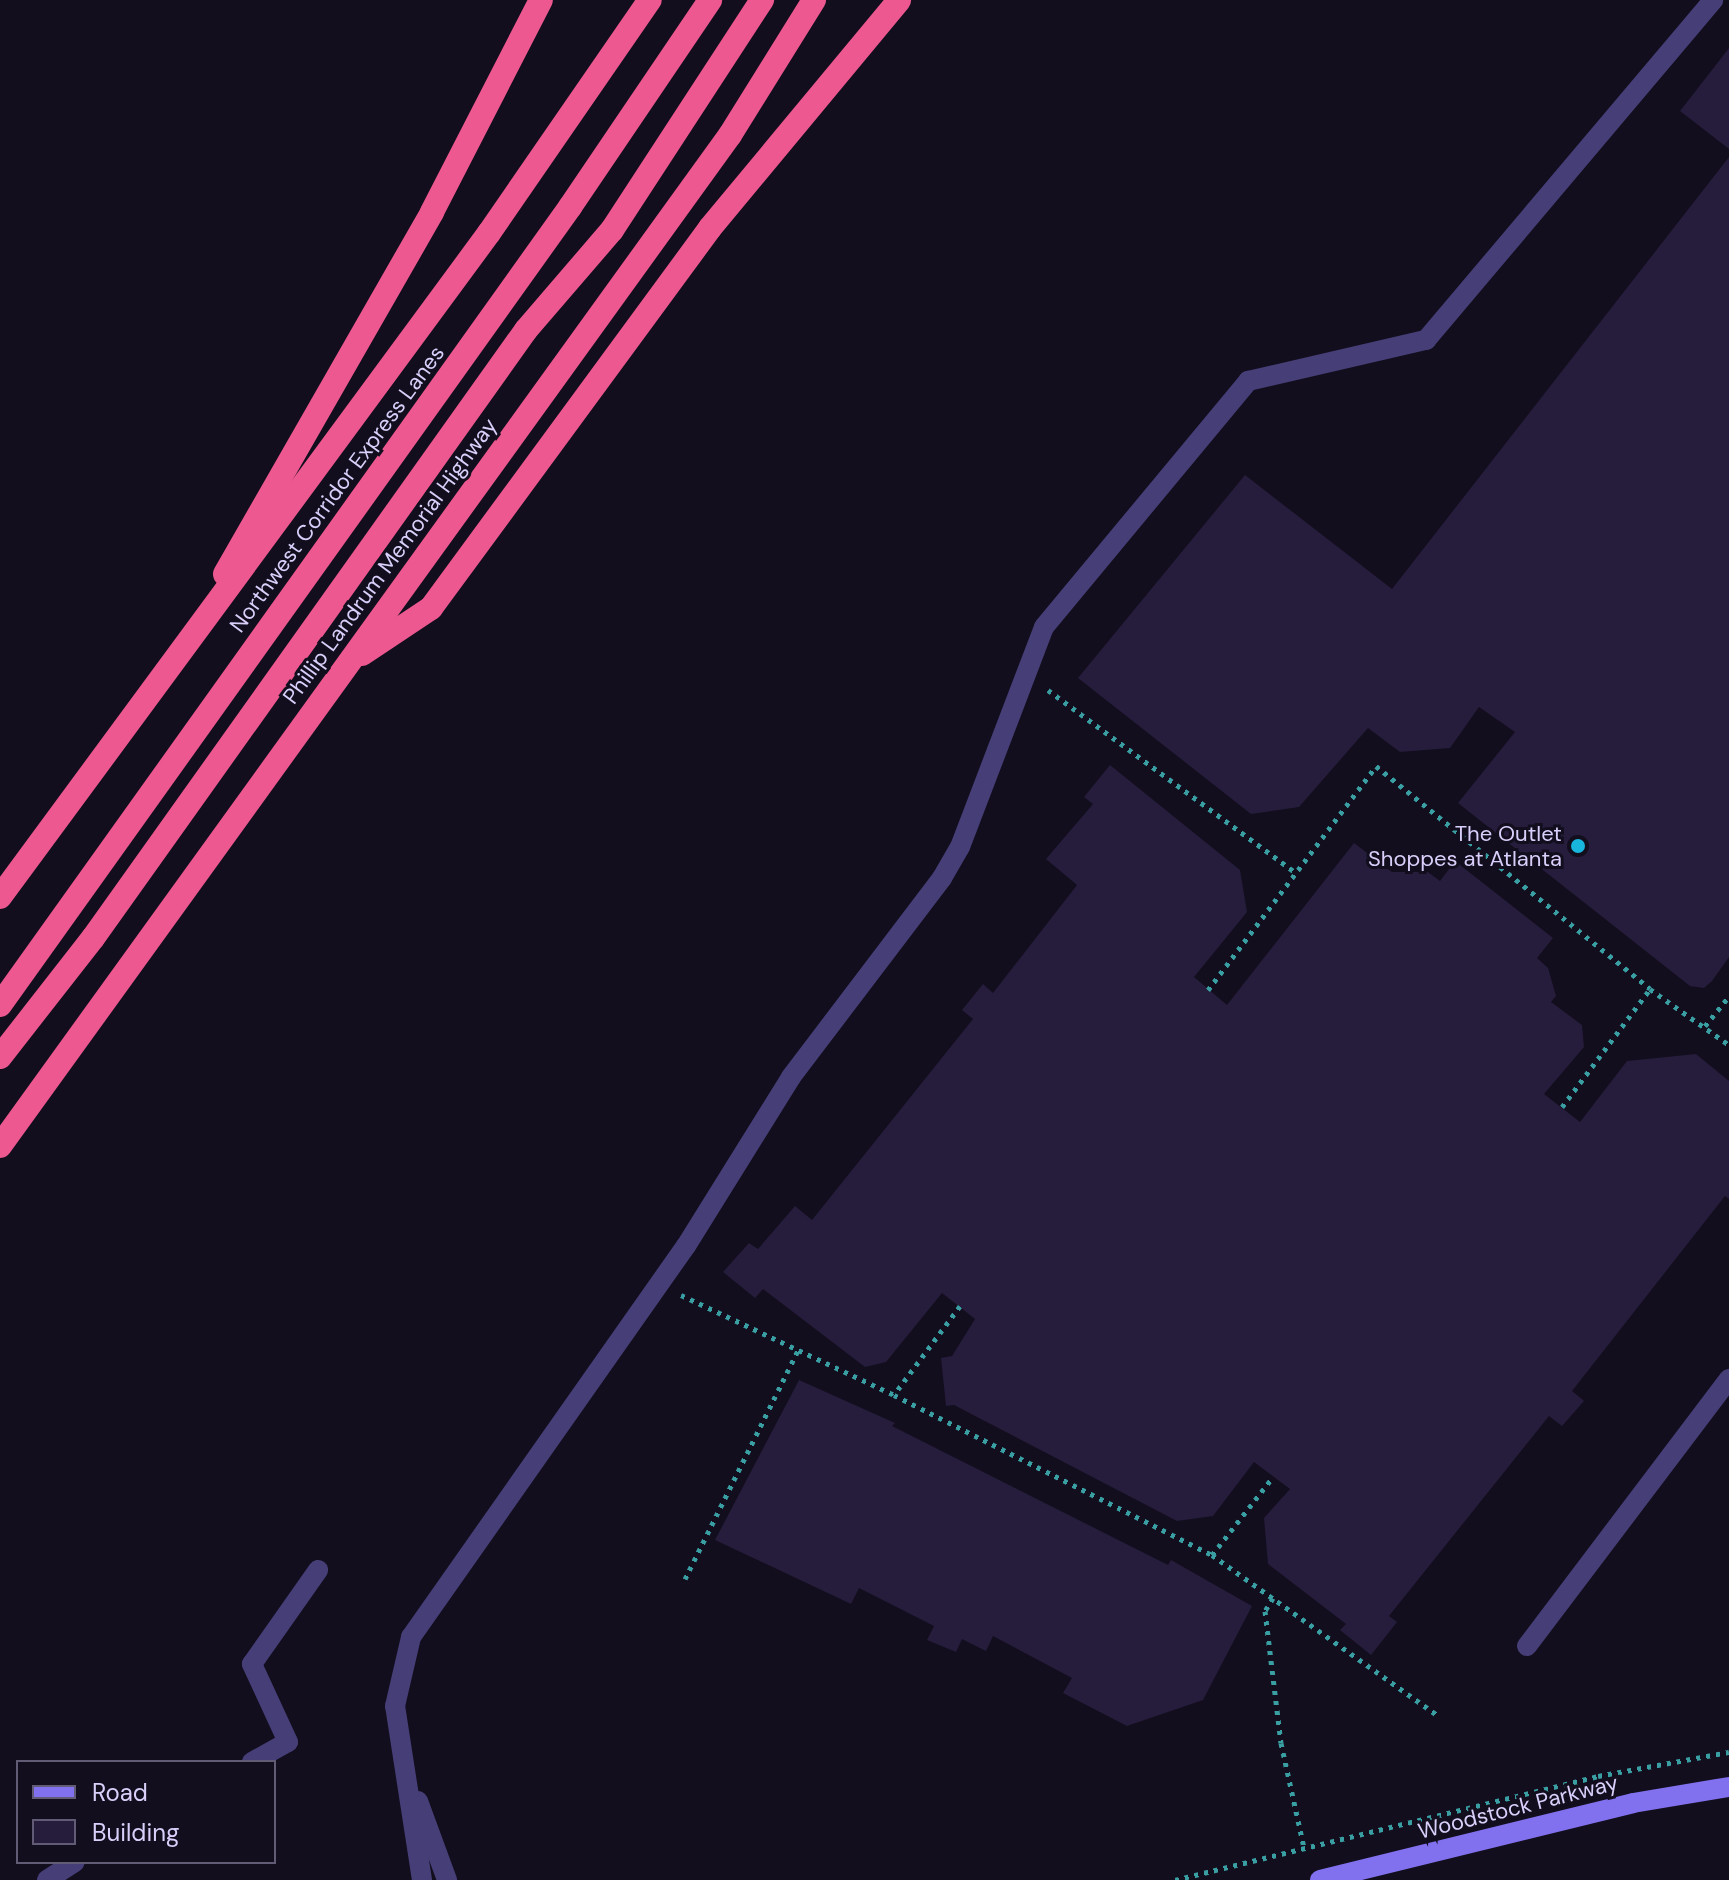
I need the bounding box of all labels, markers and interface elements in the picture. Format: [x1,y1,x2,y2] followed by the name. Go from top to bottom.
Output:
[224,341,450,637] street label: Northwest Corridor Express Lanes
[277,413,503,709] street label: Phillip Landrum Memorial Highway
[1368,820,1562,872] place label: The Outlet Shoppes at Atlanta
[1569,837,1587,855] marker: The Outlet Shoppes at Atlanta
[16,1760,276,1864] legend
[1415,1769,1621,1845] street label: Woodstock Parkway
[92,1777,148,1808] text: Road
[92,1817,179,1848] text: Building

